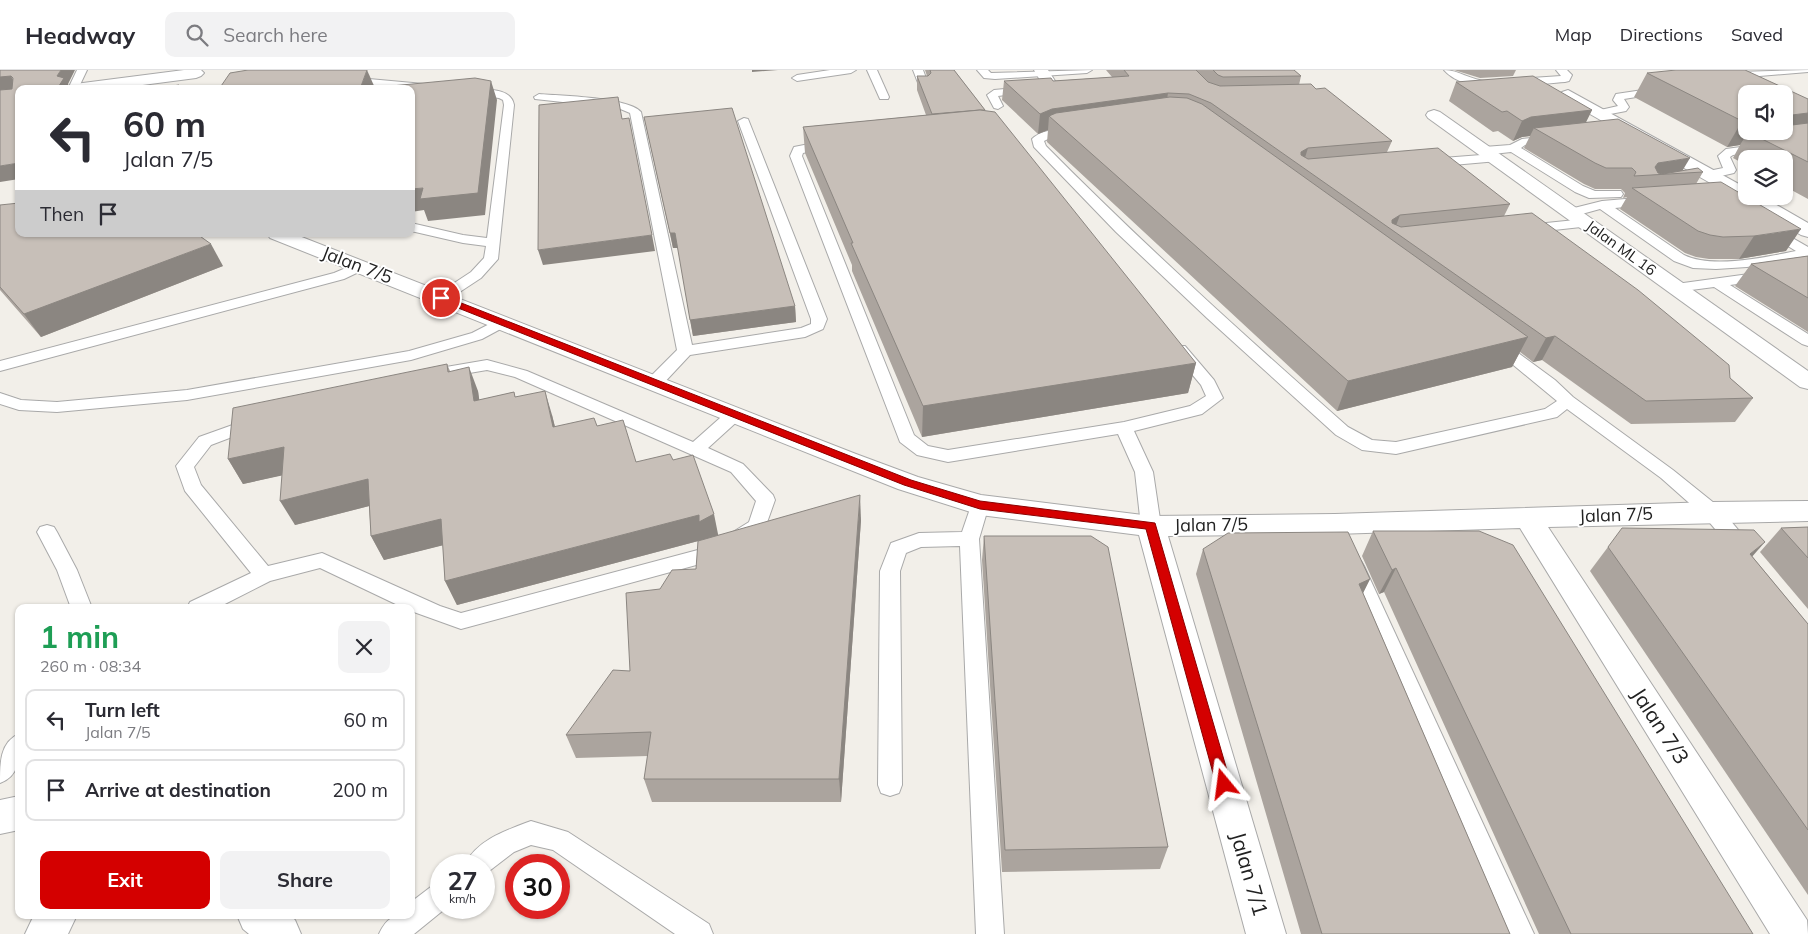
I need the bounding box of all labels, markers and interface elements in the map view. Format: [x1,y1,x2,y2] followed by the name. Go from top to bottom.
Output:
[165,12,515,57] search box
[25,20,135,50] text: Headway
[183,21,211,49] icon: search
[223,23,328,47] text: Search here
[1555,23,1592,46] text: Map
[1620,23,1703,46] text: Directions
[1731,23,1783,46] text: Saved
[1738,85,1793,205] map controls
[1738,85,1793,140] button: sound
[123,102,206,146] text: 60 m
[40,105,105,170] icon: left
[123,145,213,173] text: Jalan 7/5
[1738,150,1793,205] button: layers
[94,200,122,228] icon: arrive
[40,202,84,226] text: Then
[1582,216,1660,279] street label: Jalan ML 16
[319,241,396,289] street label: Jalan 7/5
[420,277,462,319] pin
[427,284,455,312] icon: arrive
[1579,502,1653,527] street label: Jalan 7/5
[1174,512,1248,537] street label: Jalan 7/5
[40,618,119,656] text: 1 min
[338,621,390,673] button: close
[40,656,141,676] text: 260 m · 08:34
[1626,682,1695,769] street label: Jalan 7/3
[85,698,160,722] text: Turn left
[42,706,70,734] icon: left
[344,708,388,732] text: 60 m
[85,722,151,742] text: Jalan 7/5
[1197,757,1249,809] position arrow
[42,776,70,804] icon: arrive
[85,778,271,802] text: Arrive at destination
[332,778,388,802] text: 200 m
[1226,829,1274,919] street label: Jalan 7/1
[40,851,210,909] button: Exit
[220,851,390,909] button: Share
[505,854,570,919] speed limit sign: 30
[447,865,478,896] text: 27
[449,891,476,906] text: km/h

